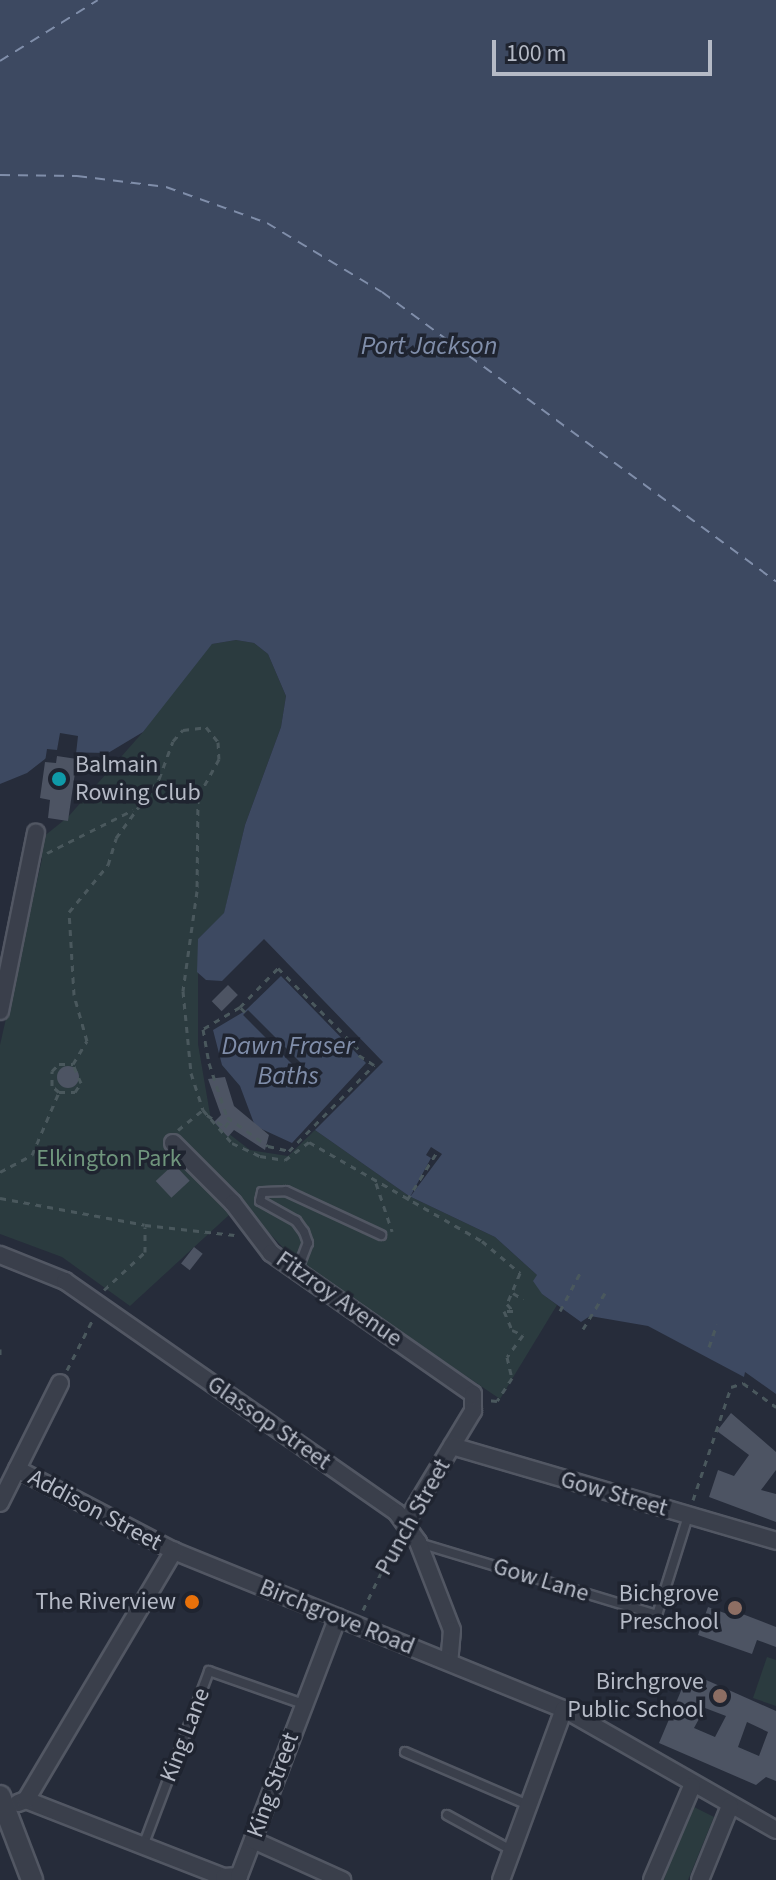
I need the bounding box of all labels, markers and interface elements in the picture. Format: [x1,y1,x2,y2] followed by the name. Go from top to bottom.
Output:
[496,24,716,74] scale bar
[506,36,566,71] text: 100 m
[361,330,497,362] water label: Port Jackson
[75,751,201,807] place label: Balmain Rowing Club
[50,770,68,788] marker: Balmain Rowing Club
[222,1030,354,1092] water label: Dawn Fraser Baths
[36,1145,182,1173] park label: Elkington Park
[271,1245,407,1353] street label: Fitzroy Avenue
[202,1370,336,1476] street label: Glassop Street
[369,1454,457,1580] street label: Punch Street
[23,1463,167,1557] street label: Addison Street
[557,1465,671,1523] street label: Gow Street
[490,1552,592,1608] street label: Gow Lane
[255,1573,419,1661] street label: Birchgrove Road
[619,1580,719,1636] place label: Bichgrove Preschool
[35,1588,176,1616] place label: The Riverview
[183,1593,201,1611] marker: The Riverview
[726,1599,744,1617] marker: Bichgrove Preschool
[567,1668,704,1724] place label: Birchgrove Public School
[154,1684,216,1786] street label: King Lane
[711,1687,729,1705] marker: Birchgrove Public School
[241,1728,305,1842] street label: King Street

